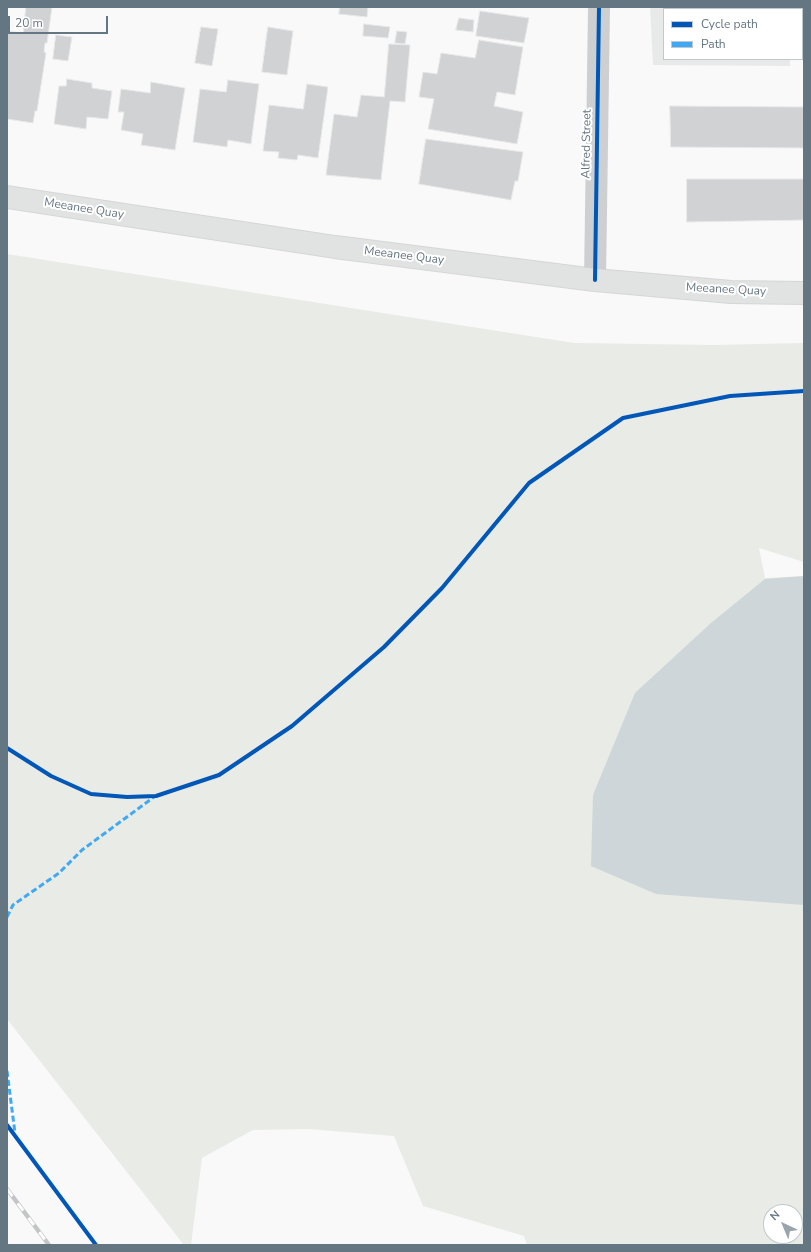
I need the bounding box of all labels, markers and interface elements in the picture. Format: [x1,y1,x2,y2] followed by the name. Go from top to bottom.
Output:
[10,8,110,34] scale bar
[663,8,803,60] legend
[15,15,43,31] text: 20 m
[701,16,758,32] text: Cycle path
[701,36,726,52] text: Path
[579,109,595,179] street label: Alfred Street
[43,196,125,222] street label: Meeanee Quay
[363,244,445,268] street label: Meeanee Quay
[685,281,767,299] street label: Meeanee Quay
[763,1204,803,1244] north arrow
[767,1207,783,1224] text: N

